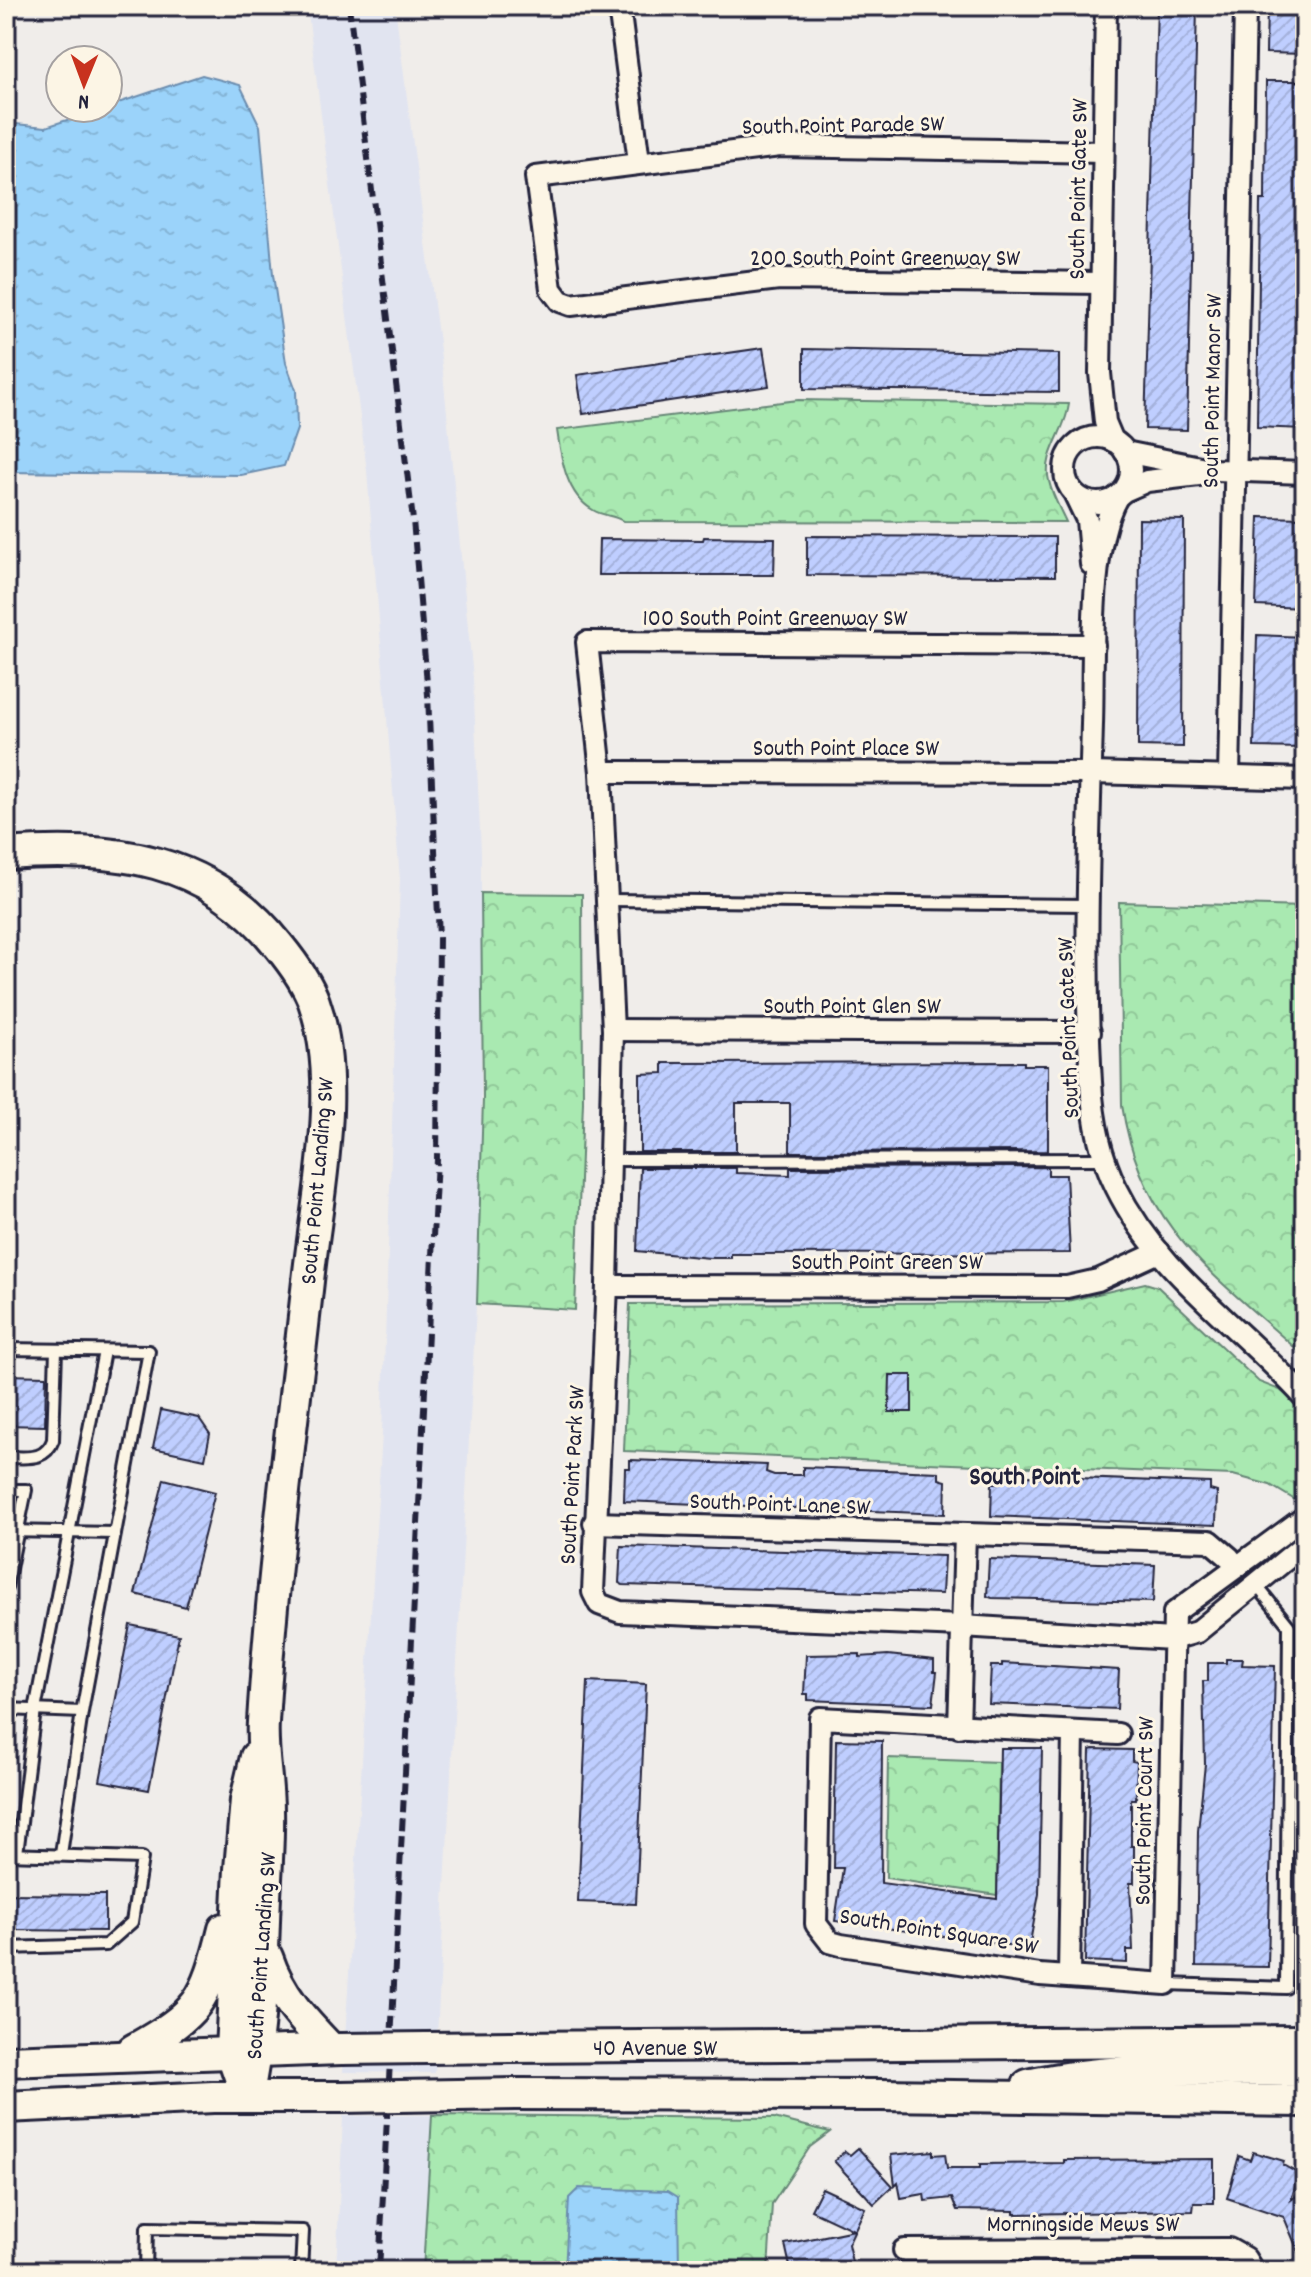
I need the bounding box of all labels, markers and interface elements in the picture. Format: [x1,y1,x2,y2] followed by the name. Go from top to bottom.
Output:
[44,44,124,124] north arrow
[78,85,89,116] text: N
[1061,98,1099,280] street label: South Point Gate SW
[742,108,945,146] street label: South Point Parade SW
[750,243,1020,277] street label: 200 South Point Greenway SW
[1195,293,1233,488] street label: South Point Manor SW
[643,603,908,637] street label: 100 South Point Greenway SW
[753,733,939,767] street label: South Point Place SW
[1050,937,1090,1119] street label: South Point Gate SW
[763,991,941,1025] street label: South Point Glen SW
[293,1076,345,1286] street label: South Point Landing SW
[791,1247,983,1281] street label: South Point Green SW
[552,1385,596,1565] street label: South Point Park SW
[969,1460,1081,1497] district label: South Point
[689,1486,871,1526] street label: South Point Lane SW
[1127,1716,1165,1906] street label: South Point Court SW
[239,1851,287,2061] street label: South Point Landing SW
[837,1900,1040,1965] street label: South Point Square SW
[593,2033,717,2067] street label: 40 Avenue SW
[987,2209,1180,2243] street label: Morningside Mews SW

